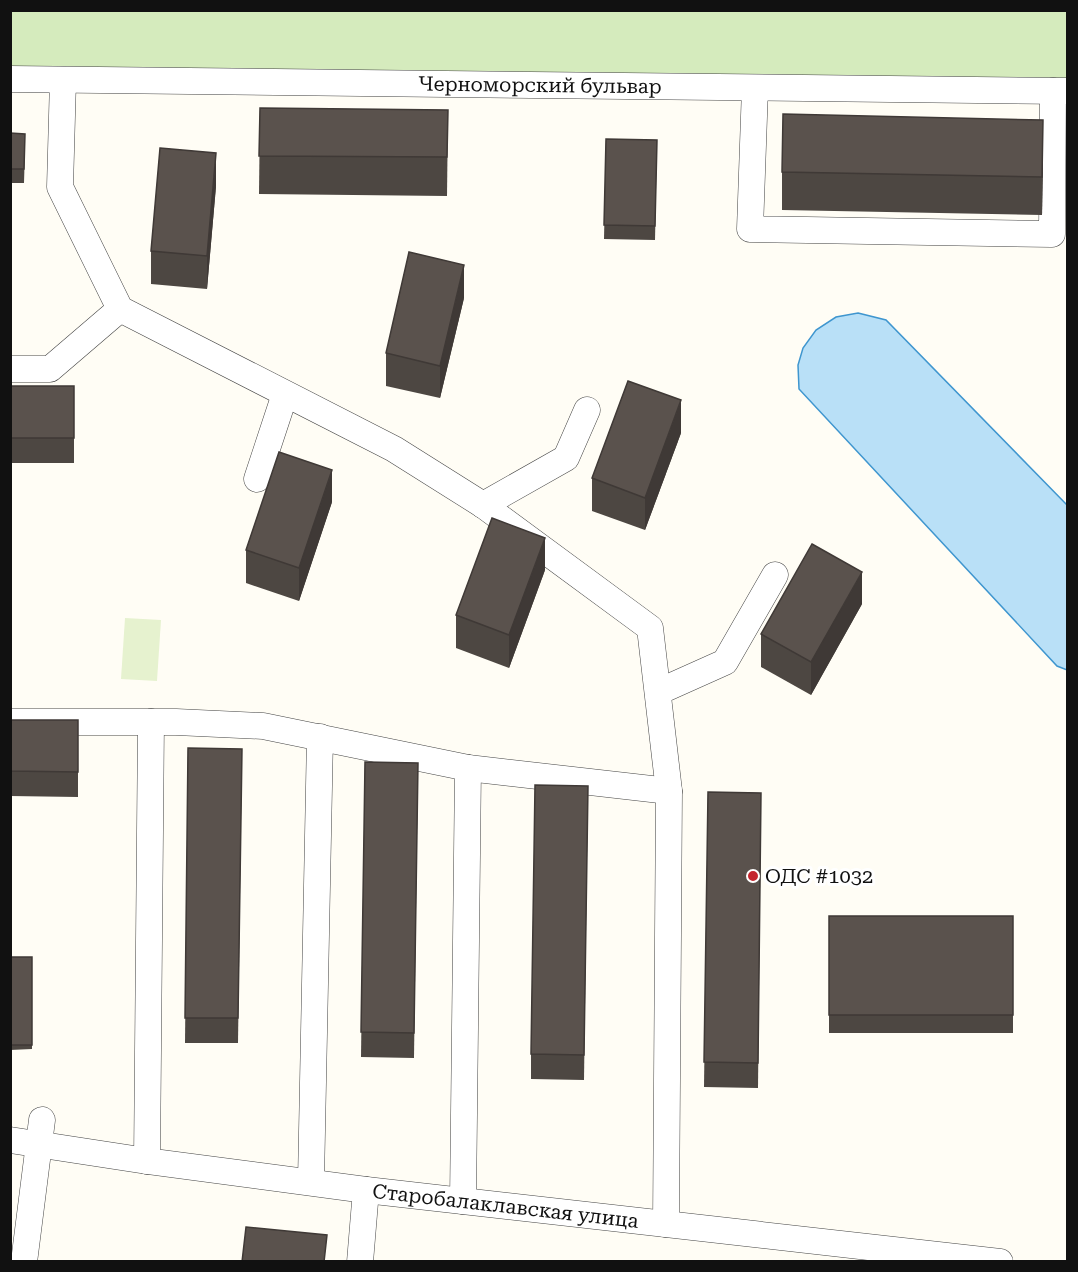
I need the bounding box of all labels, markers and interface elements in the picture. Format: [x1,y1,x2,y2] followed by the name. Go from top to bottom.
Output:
[418,72,662,98] street label: Черноморский бульвар
[765,864,873,888] place label: ОДС #1032
[746,869,760,883] marker: ОДС #1032
[371,1179,640,1233] street label: Старобалаклавская улица

